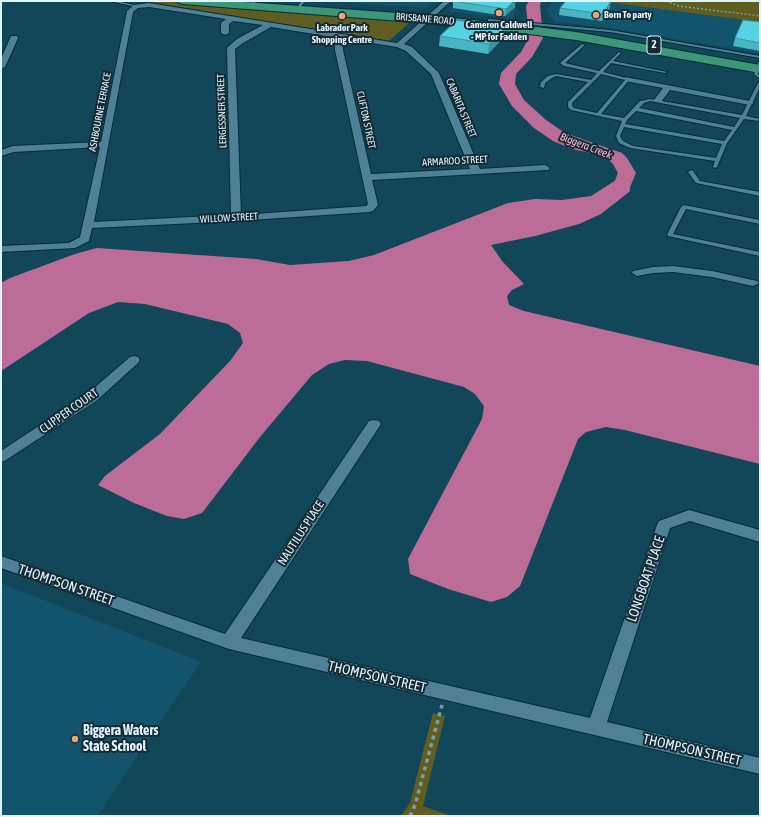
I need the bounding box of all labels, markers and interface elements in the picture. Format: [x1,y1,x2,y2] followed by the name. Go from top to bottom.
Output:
[494,8,504,18] marker: Cameron Caldwell - MP for Fadden
[604,9,652,21] place label: Born To party
[395,10,455,28] street label: BRISBANE ROAD
[591,10,601,20] marker: Born To party
[337,11,347,21] marker: Labrador Park Shopping Centre
[466,19,532,42] place label: Cameron Caldwell - MP for Fadden
[312,22,372,46] place label: Labrador Park Shopping Centre
[647,36,661,54] road number: 2
[86,71,114,153] street label: ASHBOURNE TERRACE
[215,74,229,148] street label: LERGESSNER STREET
[443,76,479,140] street label: CABARITA STREET
[354,90,378,150] street label: CLIFTON STREET
[558,130,614,162] water label: Biggera Creek
[422,153,488,169] street label: ARMAROO STREET
[200,210,258,226] street label: WILLOW STREET
[37,386,101,436] street label: CLIPPER COURT
[275,498,327,568] street label: NAUTILUS PLACE
[623,534,669,624] street label: LONGBOAT PLACE
[16,561,116,609] street label: THOMPSON STREET
[326,658,428,696] street label: THOMPSON STREET
[83,723,159,756] place label: Biggera Waters State School
[641,731,743,769] street label: THOMPSON STREET
[70,734,80,744] marker: Biggera Waters State School

